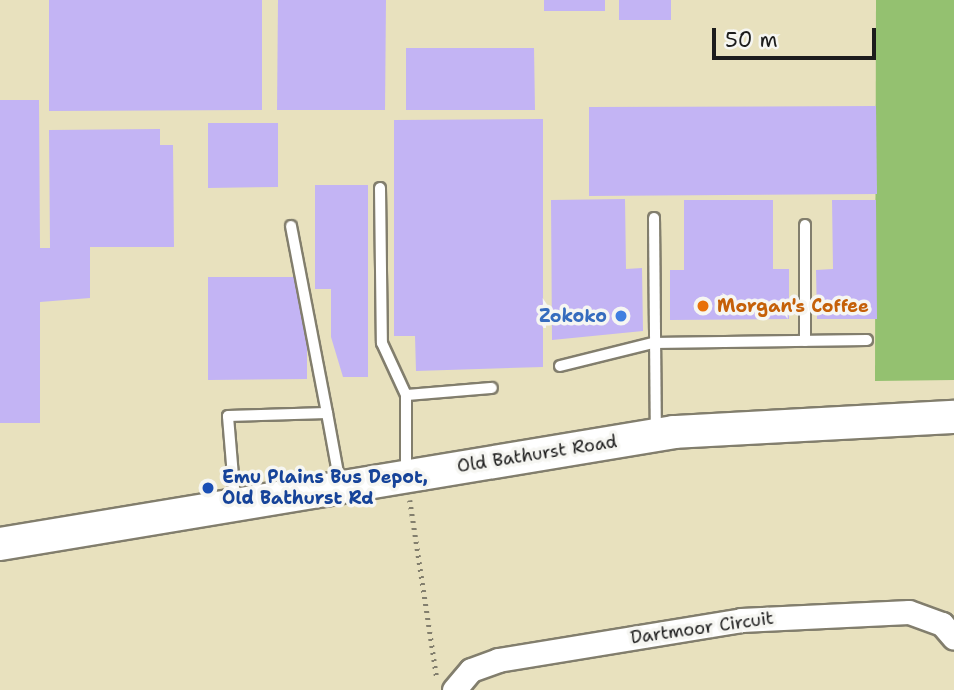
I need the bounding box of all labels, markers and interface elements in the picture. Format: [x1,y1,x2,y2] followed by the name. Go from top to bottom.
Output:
[716,14,880,58] scale bar
[725,26,778,54] text: 50 m
[717,295,869,317] place label: Morgan's Coffee
[695,298,711,314] marker: Morgan's Coffee
[539,305,607,327] place label: Zokoko
[613,308,629,324] marker: Zokoko
[455,431,619,477] street label: Old Bathurst Road
[222,467,428,510] place label: Emu Plains Bus Depot, Old Bathurst Rd
[200,480,216,496] marker: Emu Plains Bus Depot, Old Bathurst Rd
[629,607,775,649] street label: Dartmoor Circuit

